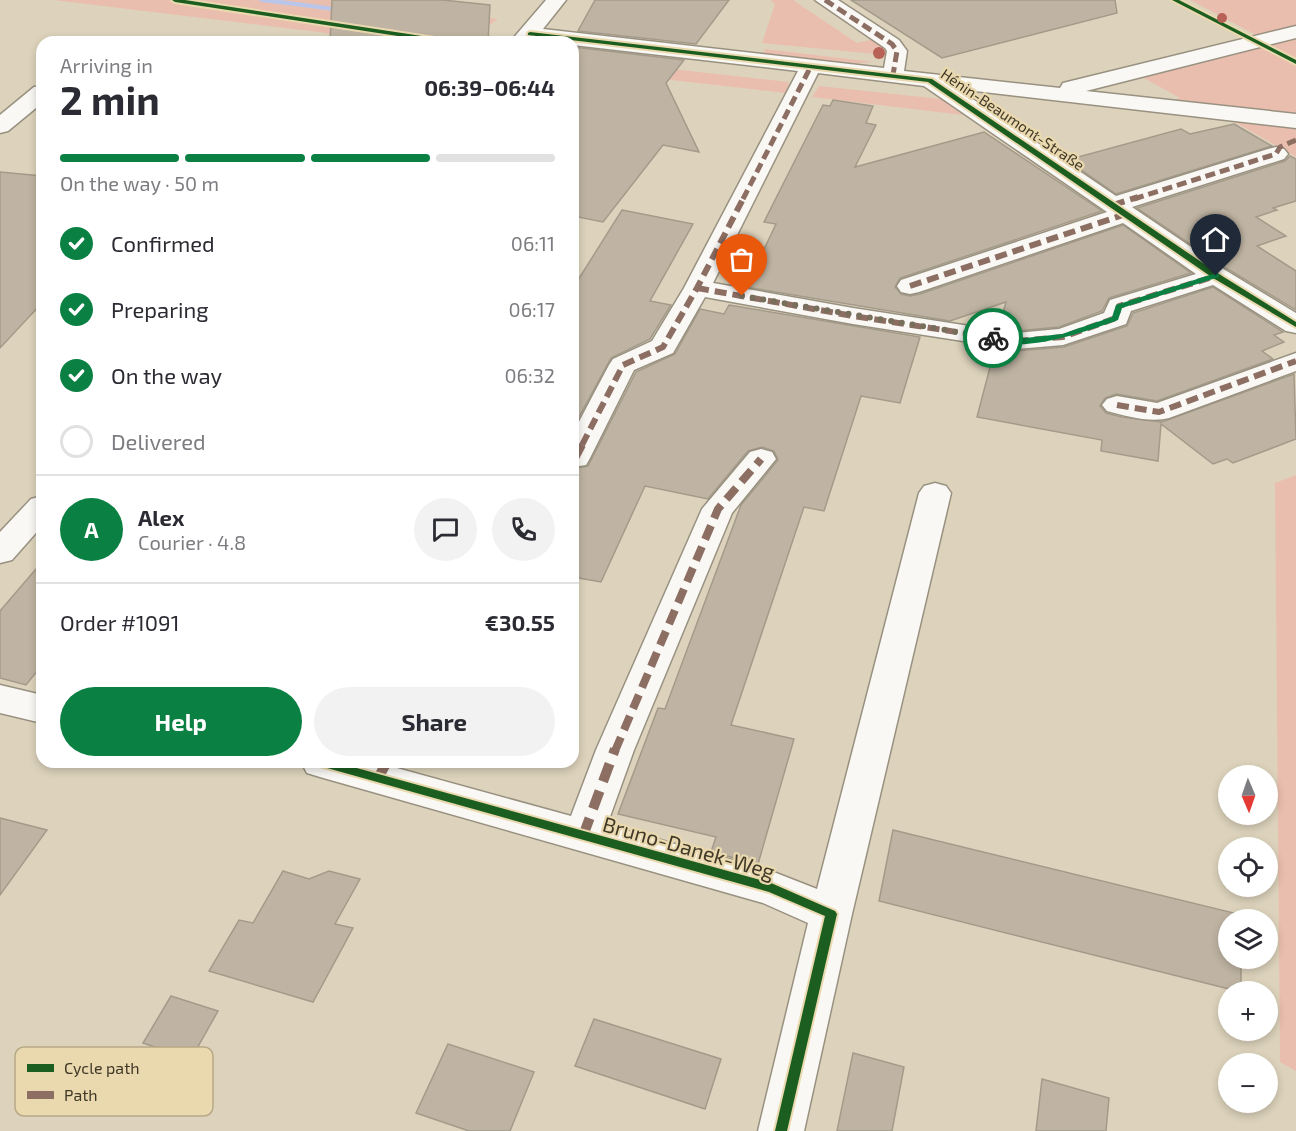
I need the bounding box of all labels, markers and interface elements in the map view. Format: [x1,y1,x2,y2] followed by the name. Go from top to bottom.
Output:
[60,53,153,77] text: Arriving in
[938,64,1088,174] street label: Hénin-Beaumont-Straße
[424,74,555,100] text: 06:39–06:44
[60,76,160,123] text: 2 min
[60,171,219,195] text: On the way · 50 m
[1190,214,1241,276] pin
[1199,223,1232,256] icon: home
[60,227,93,260] icon: check
[111,230,215,256] text: Confirmed
[511,231,555,255] text: 06:11
[716,234,767,296] pin
[725,243,758,276] icon: bag
[60,293,93,326] icon: check
[111,296,209,322] text: Preparing
[509,297,555,321] text: 06:17
[963,308,1023,368] courier
[977,322,1010,355] icon: bike
[60,359,93,392] icon: check
[111,362,222,388] text: On the way
[504,363,555,387] text: 06:32
[111,428,206,454] text: Delivered
[414,498,477,561] button: chat
[492,498,555,561] button: phone
[138,504,184,530] text: Alex
[84,516,99,542] text: A
[138,530,246,554] text: Courier · 4.8
[60,609,179,635] text: Order #1091
[485,609,555,635] text: €30.55
[60,687,302,756] button: Help
[314,687,555,756] button: Share
[1218,765,1278,825] north arrow
[1218,765,1278,1113] map controls
[600,810,778,884] street label: Bruno-Danek-Weg
[1218,837,1278,897] button: locate
[1218,909,1278,969] button: layers
[1218,981,1278,1041] button: +
[15,1047,213,1116] legend
[1218,1053,1278,1113] button: −
[64,1058,140,1077] text: Cycle path
[64,1085,98,1104] text: Path

